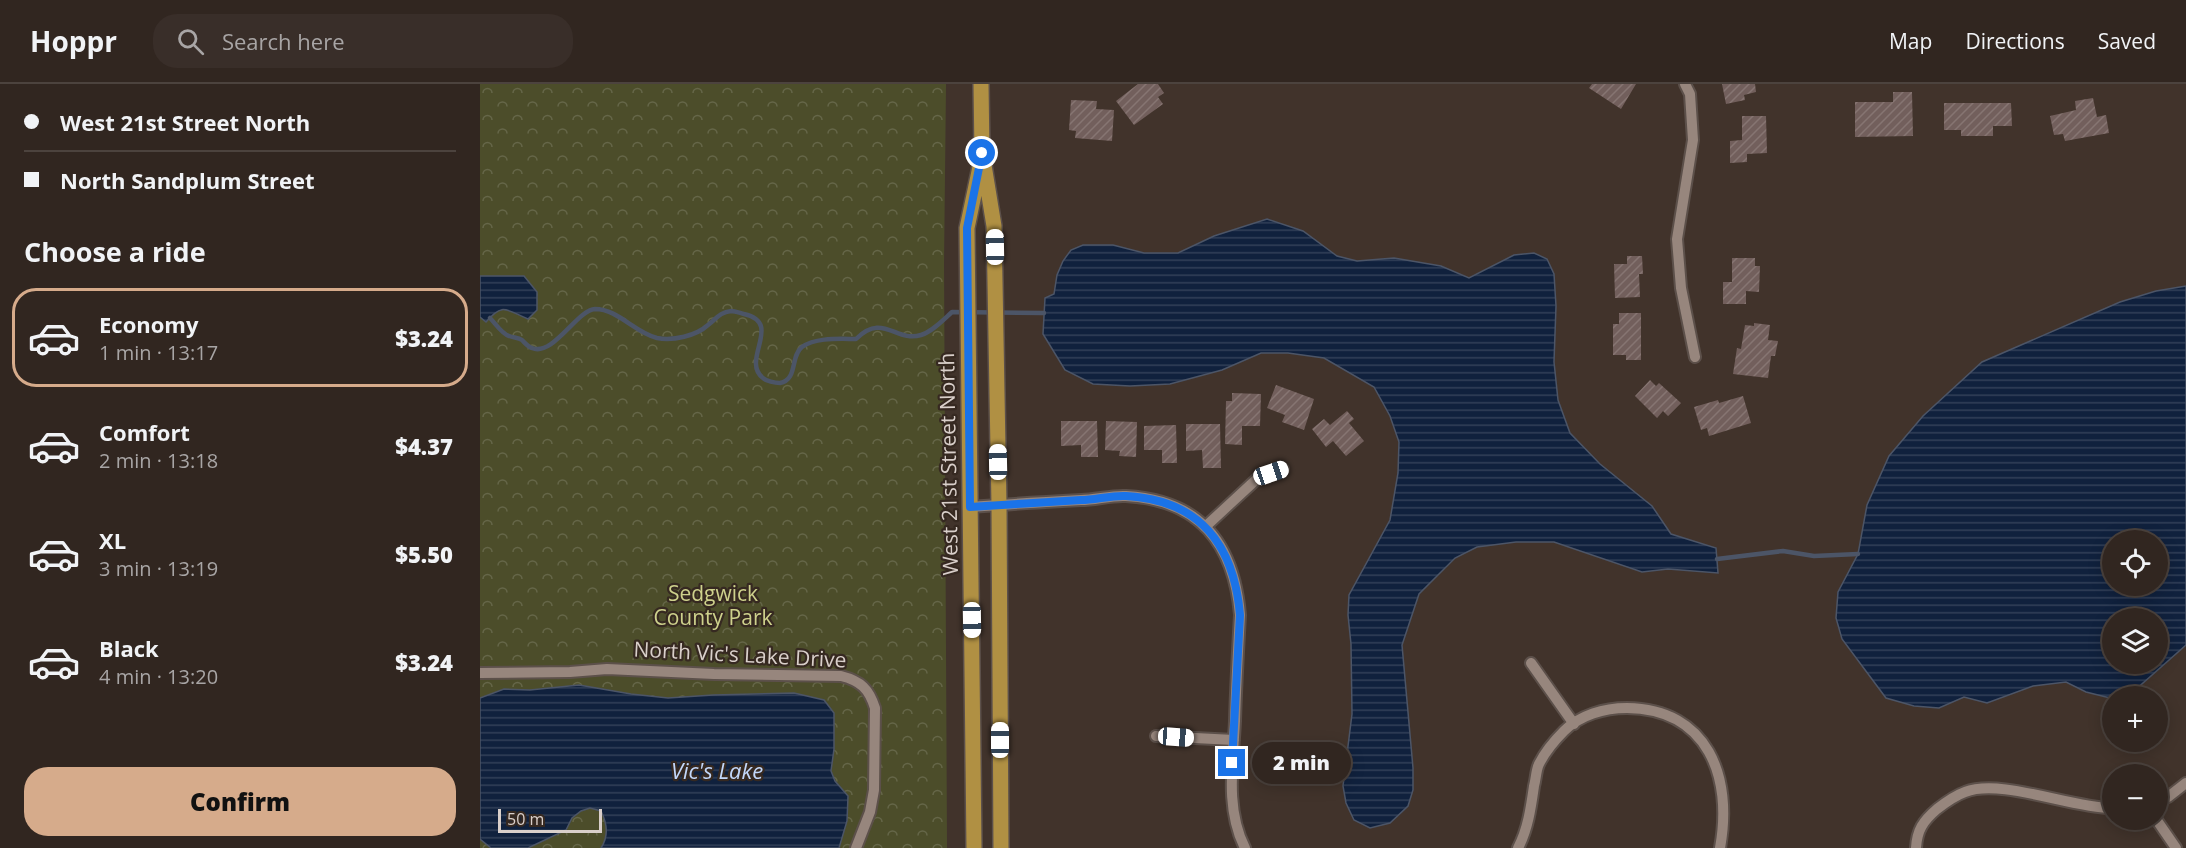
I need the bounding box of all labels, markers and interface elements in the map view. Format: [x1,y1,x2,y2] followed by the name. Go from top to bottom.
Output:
[153,14,573,68] search box
[30,22,117,60] text: Hoppr
[174,25,207,58] icon: search
[222,26,345,56] text: Search here
[1889,27,1932,55] text: Map
[1965,27,2065,55] text: Directions
[2098,27,2156,55] text: Saved
[60,107,310,137] text: West 21st Street North
[968,139,995,166] route start
[60,165,315,195] text: North Sandplum Street
[986,229,1004,265] car
[24,233,206,270] text: Choose a ride
[99,309,198,339] text: Economy
[27,311,81,365] icon: car
[395,323,453,353] text: $3.24
[99,339,218,366] text: 1 min · 13:17
[932,352,964,576] street label: West 21st Street North
[99,417,190,447] text: Comfort
[27,419,81,473] icon: car
[395,431,453,461] text: $4.37
[989,444,1007,480] car
[99,447,218,474] text: 2 min · 13:18
[1251,459,1291,487] car
[99,525,126,555] text: XL
[27,527,81,581] icon: car
[2102,530,2168,830] map controls
[2102,530,2168,596] button: locate
[395,539,453,569] text: $5.50
[99,555,218,582] text: 3 min · 13:19
[654,579,773,631] park label: Sedgwick County Park
[963,602,981,638] car
[2102,608,2168,674] button: layers
[99,633,159,663] text: Black
[633,634,847,674] street label: North Vic's Lake Drive
[27,635,81,689] icon: car
[395,647,453,677] text: $3.24
[99,663,218,690] text: 4 min · 13:20
[2102,686,2168,752] button: +
[991,722,1009,758] car
[1157,727,1195,747] car
[1253,742,1352,784] callout: 2 min
[1218,749,1245,776] route end
[1273,749,1330,776] text: 2 min
[671,755,763,785] water label: Vic's Lake
[2102,764,2168,830] button: −
[24,767,456,836] button: Confirm
[498,806,602,834] scale bar
[507,808,544,830] text: 50 m

